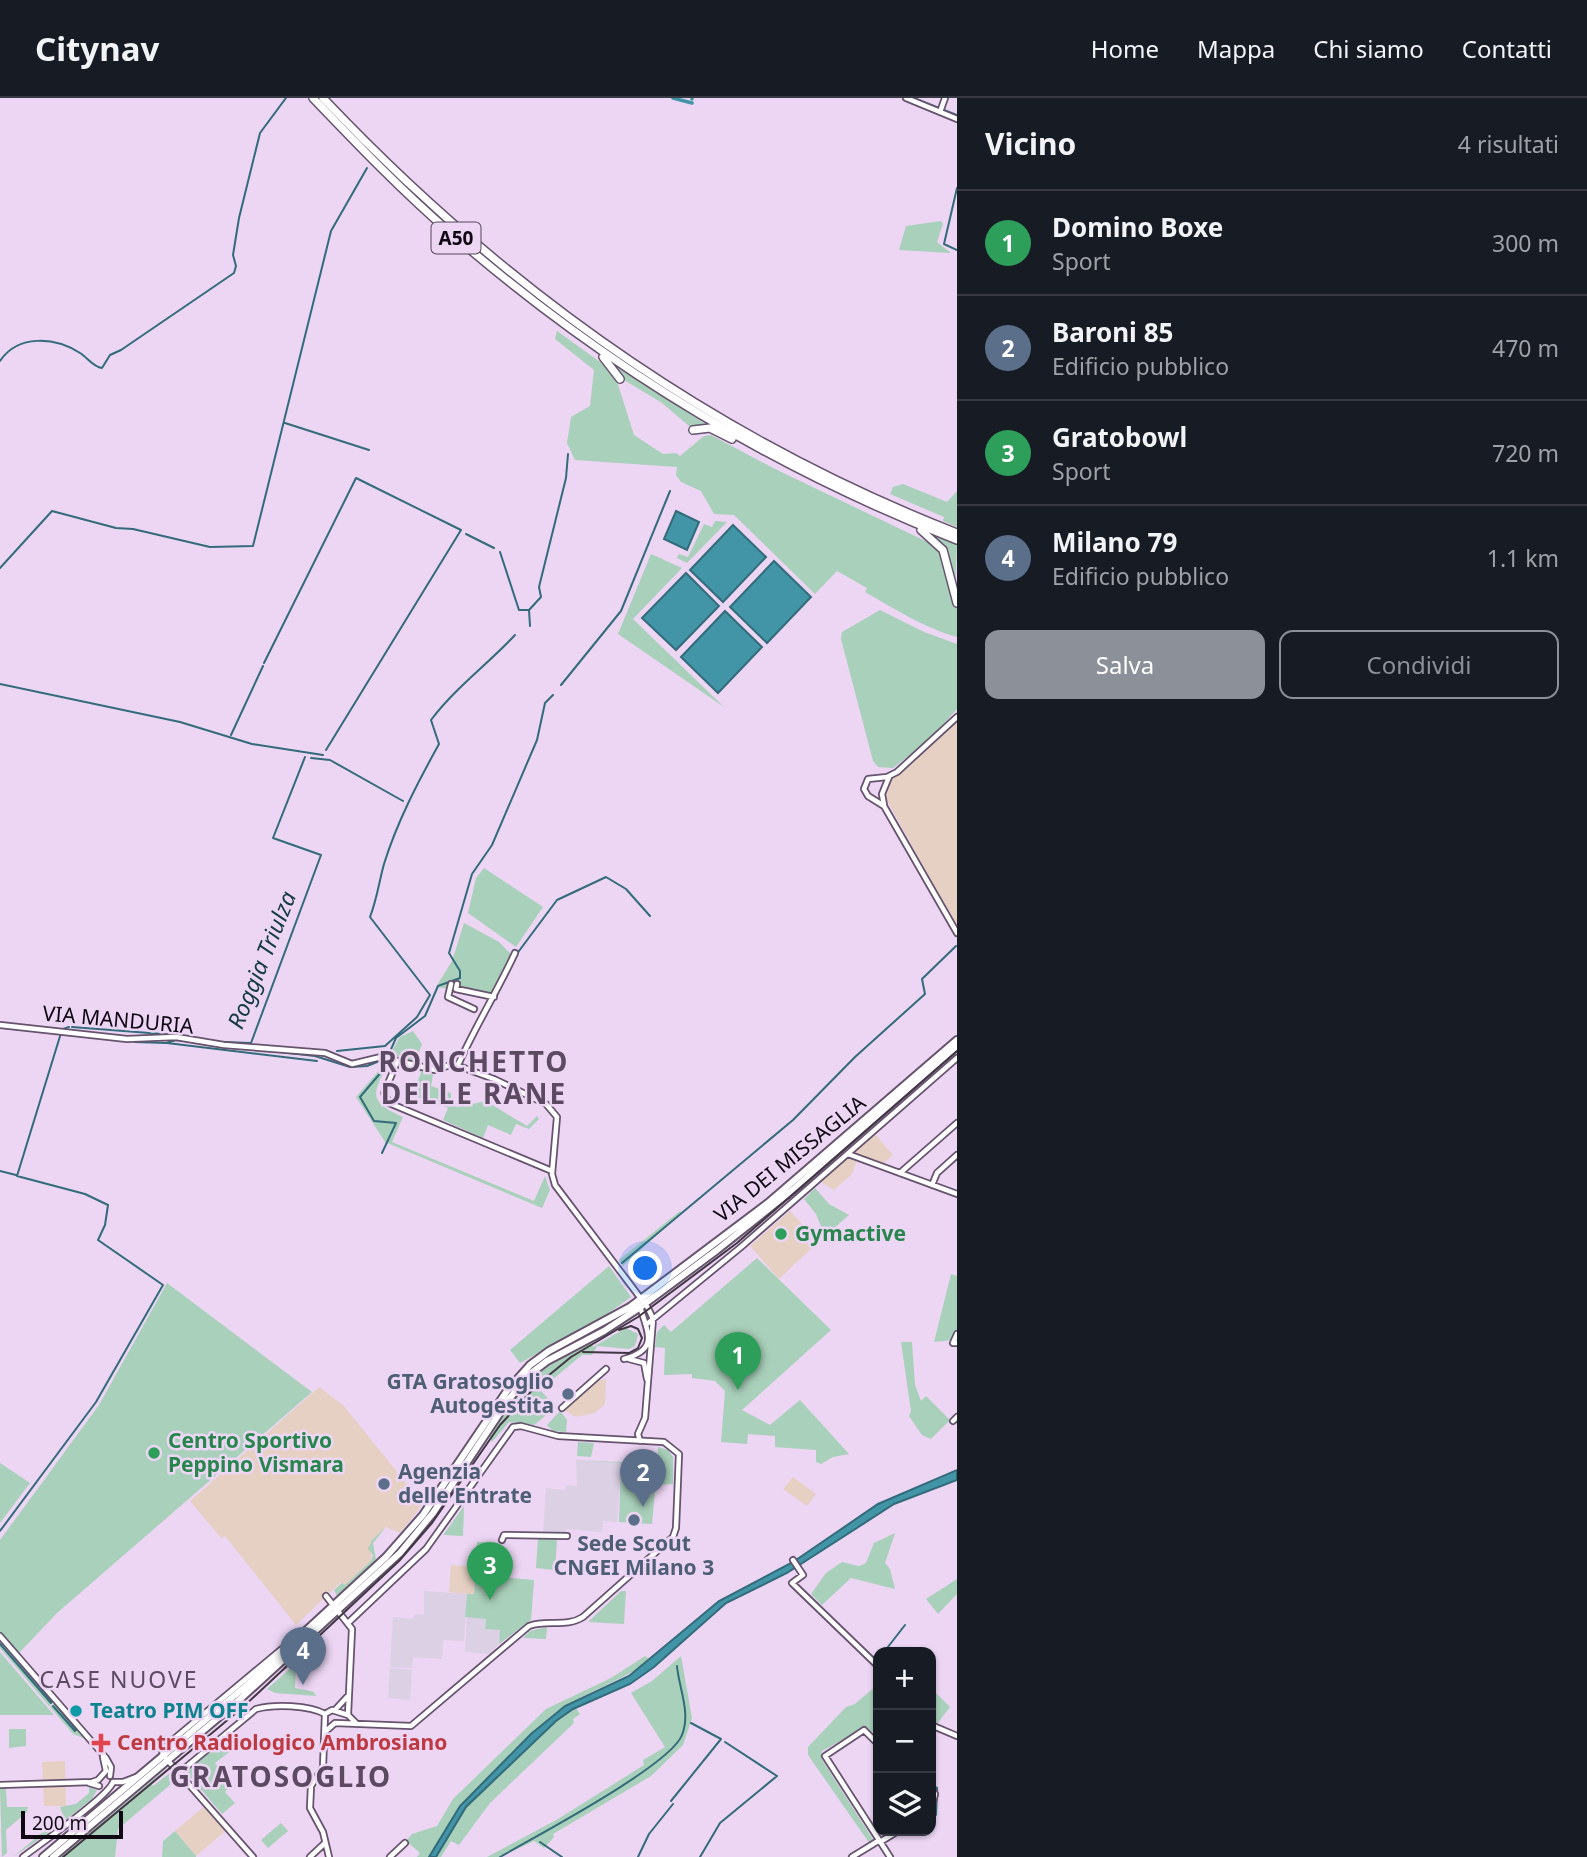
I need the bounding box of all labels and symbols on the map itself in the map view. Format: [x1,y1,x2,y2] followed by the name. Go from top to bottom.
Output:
[432,222,480,254] road number: A50
[219,886,303,1033] water label: Roggia Triulza
[41,998,195,1040] street label: VIA MANDURIA
[379,1042,569,1112] district label: RONCHETTO DELLE RANE
[708,1088,871,1228] street label: VIA DEI MISSAGLIA
[795,1219,906,1247] place label: Gymactive
[773,1226,789,1242] marker: Gymactive
[628,1251,662,1285] your location
[715,1332,761,1390] pin: 1
[387,1367,554,1419] place label: GTA Gratosoglio Autogestita
[560,1386,576,1402] marker: GTA Gratosoglio Autogestita
[168,1426,344,1478] place label: Centro Sportivo Peppino Vismara
[146,1445,162,1461] marker: Centro Sportivo Peppino Vismara
[620,1449,666,1507] pin: 2
[398,1457,532,1509] place label: Agenzia delle Entrate
[376,1476,392,1492] marker: Agenzia delle Entrate
[626,1512,642,1528] marker: Sede Scout CNGEI Milano 3
[554,1529,714,1581] place label: Sede Scout CNGEI Milano 3
[467,1542,513,1600] pin: 3
[280,1627,326,1685] pin: 4
[39,1663,199,1695] district label: CASE NUOVE
[90,1696,249,1724] place label: Teatro PIM OFF
[68,1703,84,1719] marker: Teatro PIM OFF
[117,1728,447,1756] place label: Centro Radiologico Ambrosiano
[91,1733,111,1753] marker: Centro Radiologico Ambrosiano
[170,1757,392,1795] district label: GRATOSOGLIO
[21,1808,122,1840] scale bar

